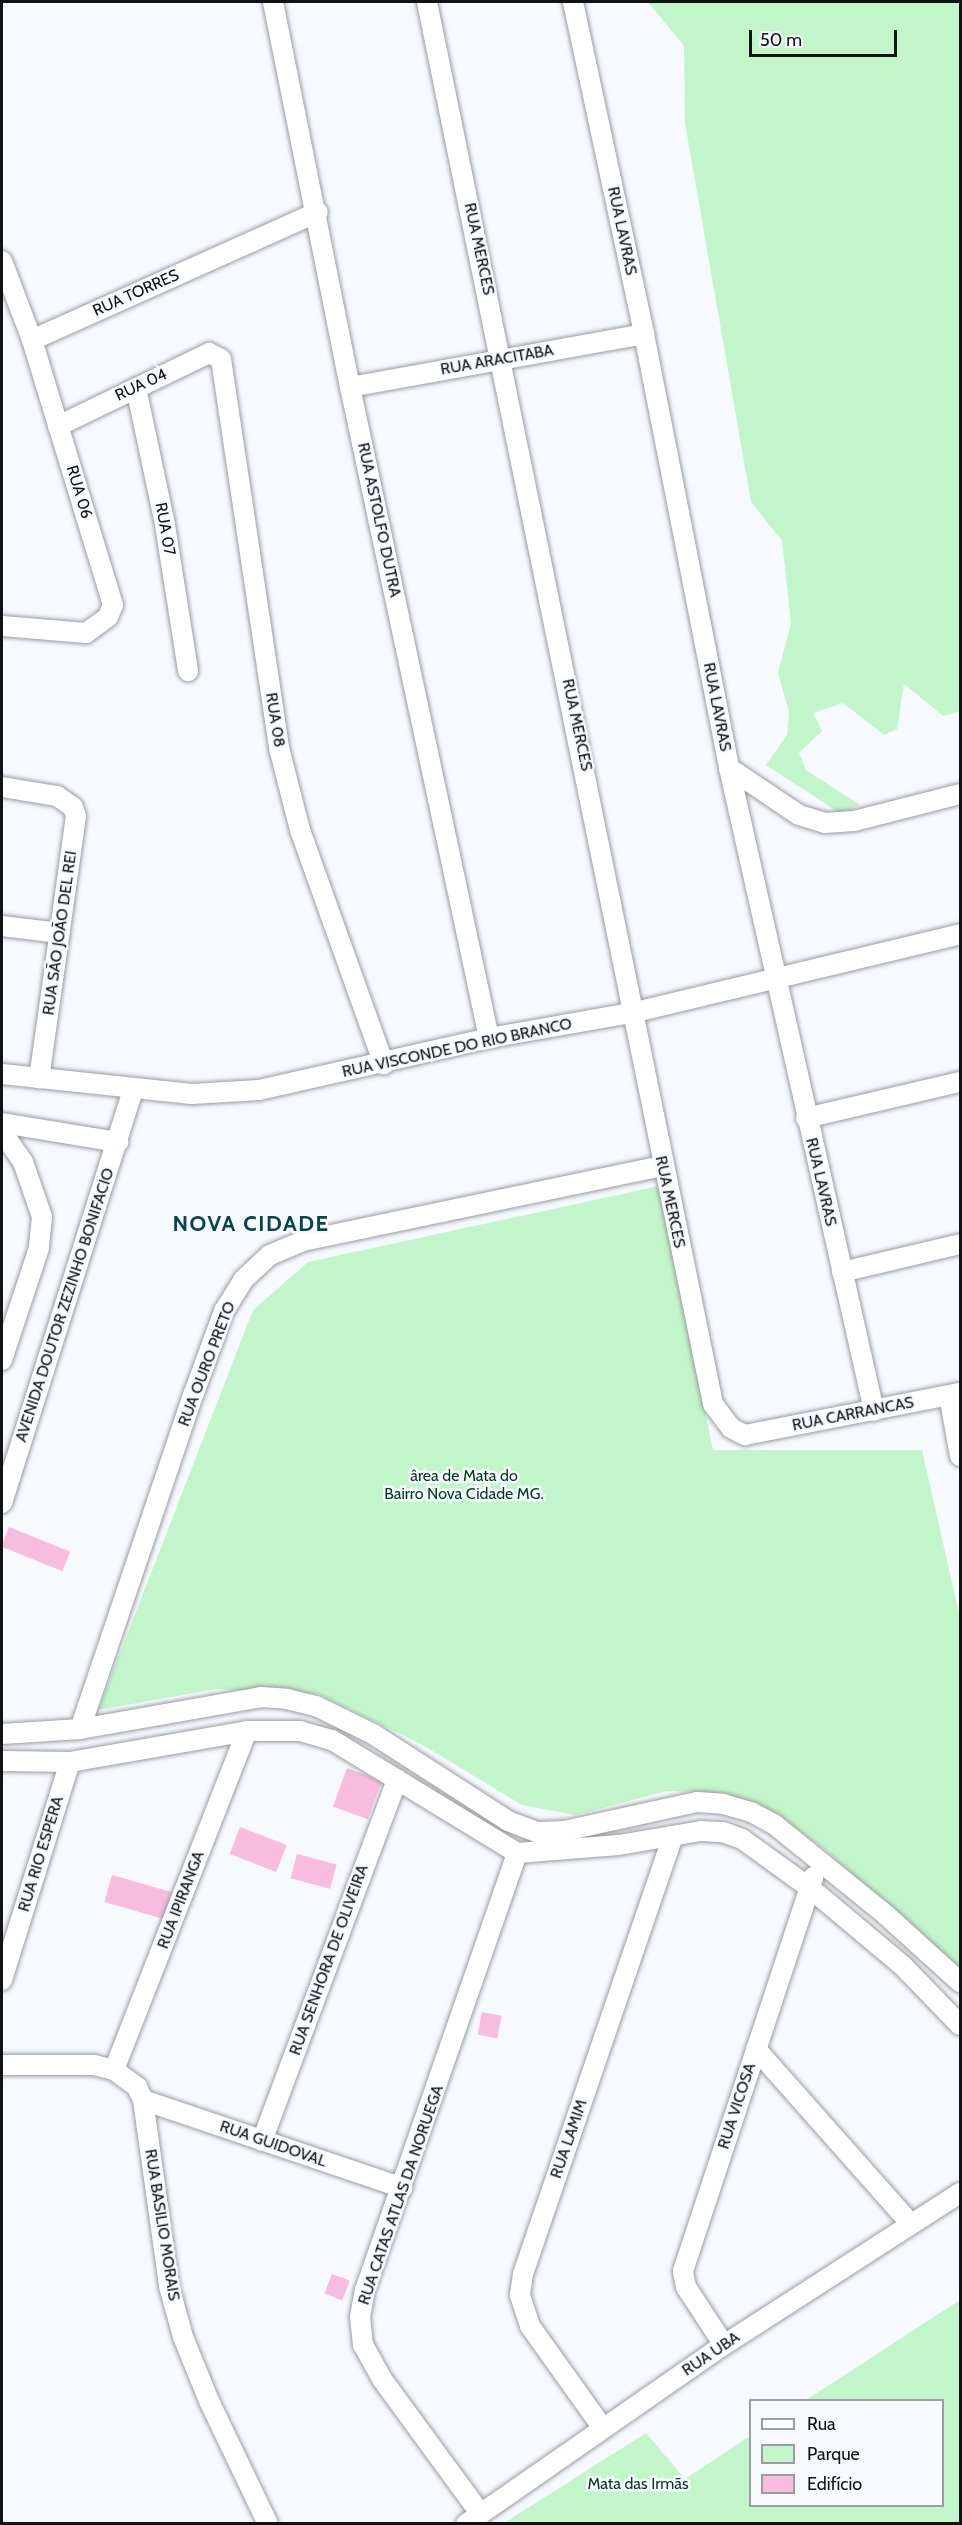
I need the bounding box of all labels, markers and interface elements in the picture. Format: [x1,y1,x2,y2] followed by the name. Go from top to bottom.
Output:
[752,18,900,56] scale bar
[760,29,802,51] text: 50 m
[603,185,641,277] street label: RUA LAVRAS
[460,201,498,297] street label: RUA MERCES
[90,265,182,321] street label: RUA TORRES
[439,341,555,379] street label: RUA ARACITABA
[112,365,170,405] street label: RUA 04
[353,441,405,599] street label: RUA ASTOLFO DUTRA
[62,463,96,521] street label: RUA 06
[151,501,179,557] street label: RUA 07
[699,661,735,753] street label: RUA LAVRAS
[558,677,596,773] street label: RUA MERCES
[261,691,289,749] street label: RUA 08
[39,850,81,1016] street label: RUA SÃO JOÃO DEL REI
[340,1014,574,1082] street label: RUA VISCONDE DO RIO BRANCO
[802,1136,840,1228] street label: RUA LAVRAS
[651,1154,689,1250] street label: RUA MERCES
[12,1166,118,1444] street label: AVENIDA DOUTOR ZEZINHO BONIFACIO
[172,1211,330,1237] district label: NOVA CIDADE
[174,1299,240,1429] street label: RUA OURO PRETO
[790,1393,916,1435] street label: RUA CARRANCAS
[384,1466,544,1504] park label: ârea de Mata do Bairro Nova Cidade MG.
[14,1794,68,1914] street label: RUA RIO ESPERA
[154,1848,208,1952] street label: RUA IPIRANGA
[286,1862,372,2058] street label: RUA SENHORA DE OLIVEIRA
[714,2061,760,2151] street label: RUA VICOSA
[354,2083,448,2307] street label: RUA CATAS ATLAS DA NORUEGA
[547,2097,591,2181] street label: RUA LAMIM
[217,2117,329,2171] street label: RUA GUIDOVAL
[141,2148,183,2302] street label: RUA BASILIO MORAIS
[679,2328,743,2380] street label: RUA UBA
[749,2399,944,2507] legend
[807,2413,836,2435] text: Rua
[807,2443,860,2465] text: Parque
[807,2473,862,2495] text: Edifício
[587,2474,689,2494] park label: Mata das Irmãs

